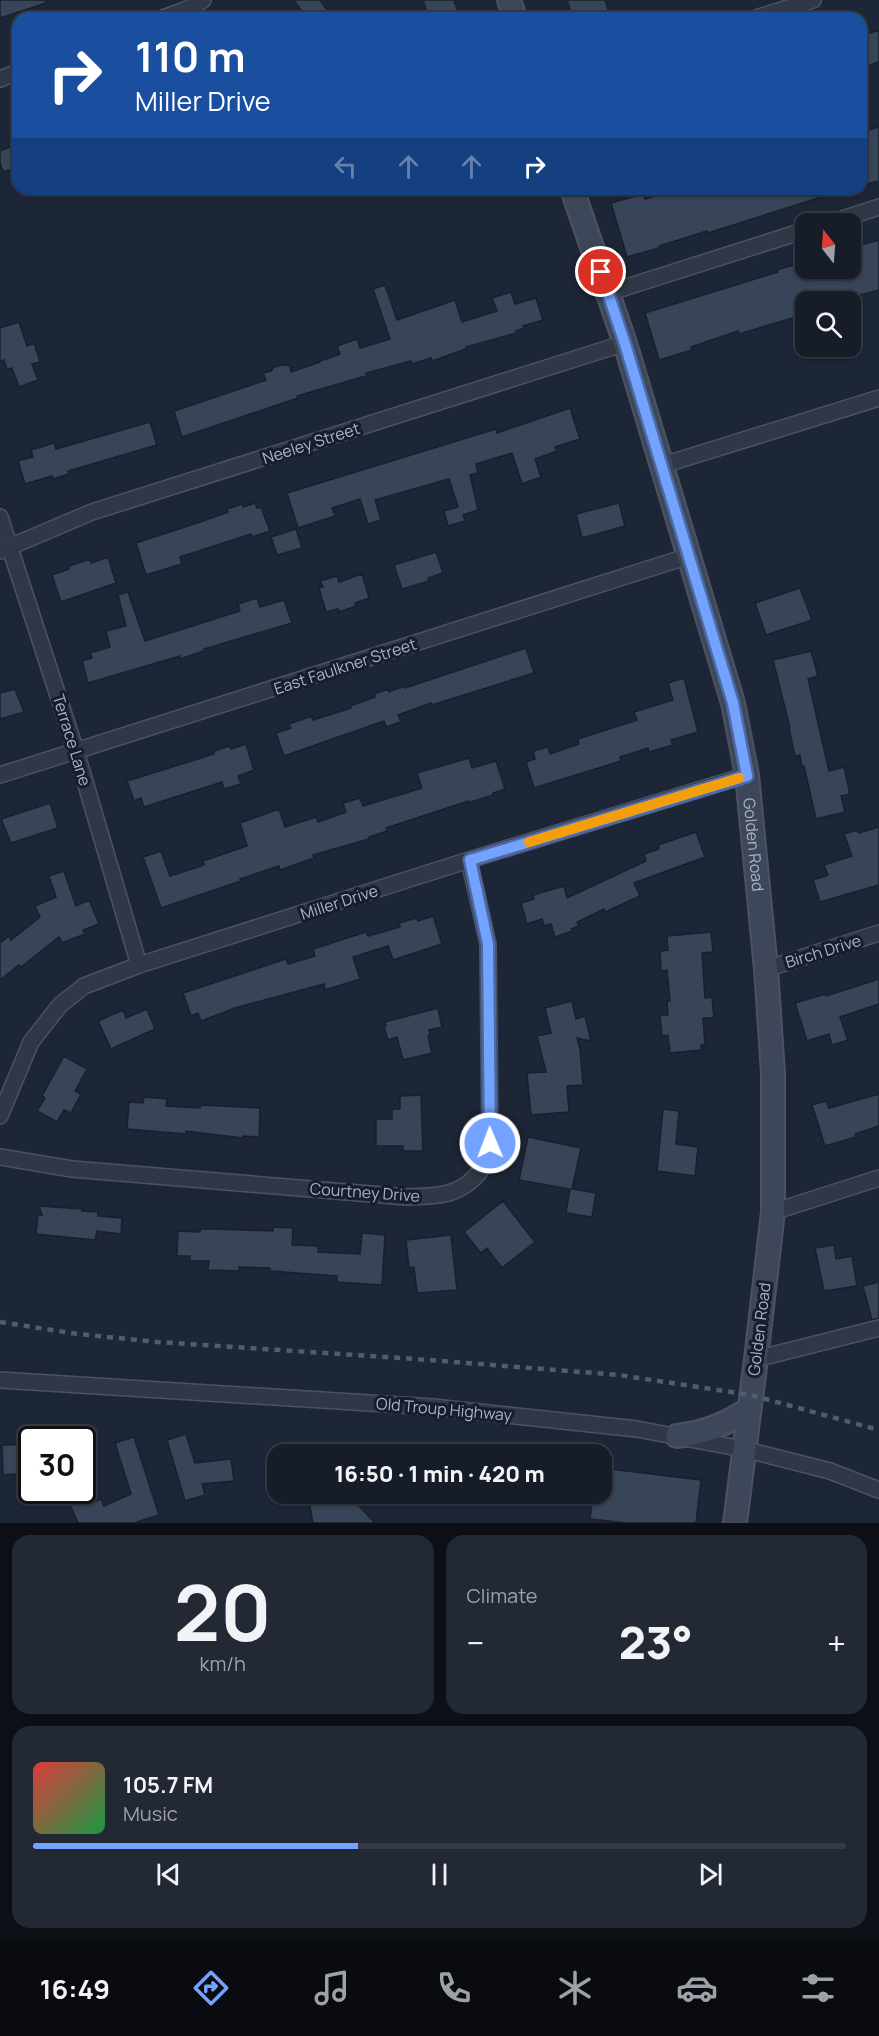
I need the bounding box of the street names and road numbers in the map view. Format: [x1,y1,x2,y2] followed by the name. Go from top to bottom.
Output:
[259,417,363,469] street label: Neeley Street
[271,633,419,699] street label: East Faulkner Street
[48,691,96,789] street label: Terrace Lane
[738,797,769,892] street label: Golden Road
[297,879,381,925] street label: Miller Drive
[782,929,864,973] street label: Birch Drive
[309,1177,421,1207] street label: Courtney Drive
[742,1281,776,1377] street label: Golden Road
[375,1392,513,1426] street label: Old Troup Highway

